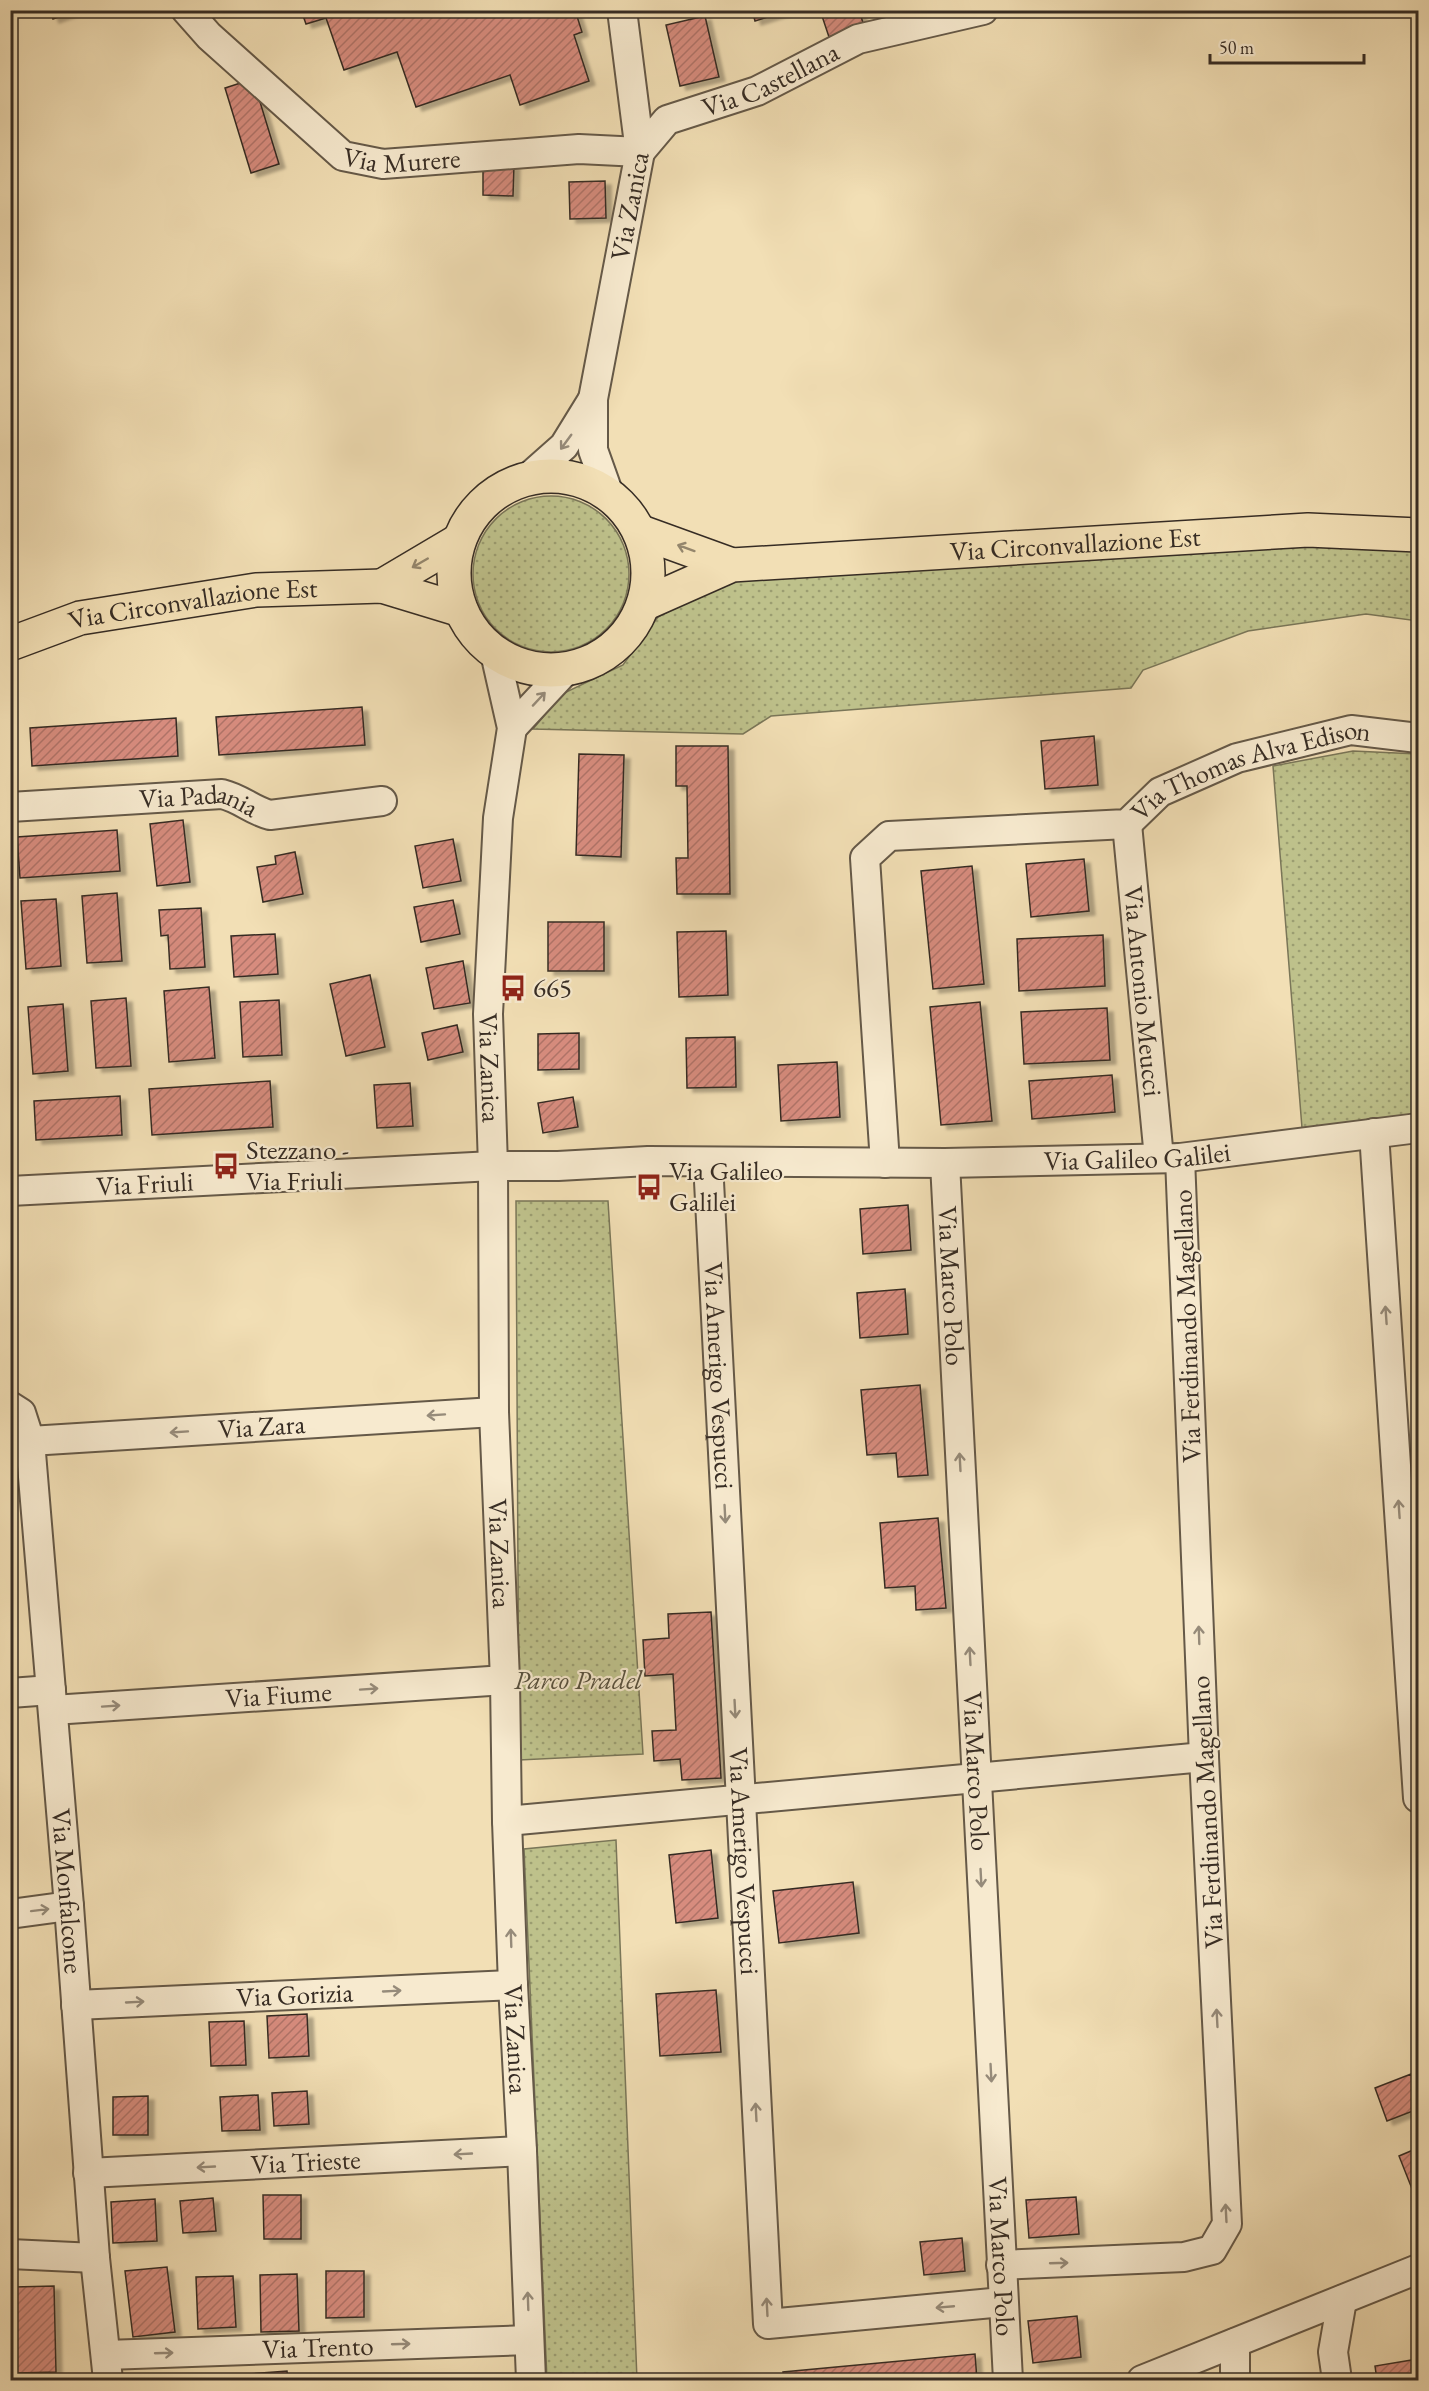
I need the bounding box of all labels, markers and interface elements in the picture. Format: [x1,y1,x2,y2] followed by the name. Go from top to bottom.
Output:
[1210,27,1364,65] scale bar
[697,34,845,125] street label: Via Castellana
[1219,36,1254,59] text: 50 m
[340,138,462,181] street label: Via Murere
[602,149,657,263] street label: Via Zanica
[559,434,572,450] one-way arrow
[949,519,1202,569] street label: Via Circonvallazione Est
[677,542,696,553] one-way arrow
[412,558,429,570] one-way arrow
[63,570,319,638] street label: Via Circonvallazione Est
[532,692,546,707] one-way arrow
[1123,711,1373,828] street label: Via Thomas Alva Edison
[138,775,265,825] street label: Via Padania
[1116,884,1171,1099] street label: Via Antonio Meucci
[533,970,572,1005] place label: 665
[498,973,528,1003] bus stop icon: 665
[471,1012,510,1123] street label: Via Zanica
[246,1132,349,1198] place label: Stezzano - Via Friuli
[1043,1134,1233,1178] street label: Via Galileo Galilei
[211,1151,241,1181] bus stop icon: Stezzano - Via Friuli
[669,1153,783,1219] place label: Via Galileo Galilei
[95,1164,195,1204] street label: Via Friuli
[634,1172,664,1202] bus stop icon: Via Galileo Galilei
[1164,1189,1209,1463] street label: Via Ferdinando Magellano
[930,1205,973,1366] street label: Via Marco Polo
[696,1261,743,1491] street label: Via Amerigo Vespucci
[1381,1305,1392,1325] one-way arrow
[217,1406,306,1446] street label: Via Zara
[427,1410,446,1421] one-way arrow
[169,1426,189,1437] one-way arrow
[954,1452,965,1472] one-way arrow
[481,1498,520,1609] street label: Via Zanica
[1394,1500,1405,1520] one-way arrow
[720,1504,731,1524] one-way arrow
[1194,1625,1205,1645] one-way arrow
[964,1647,975,1667] one-way arrow
[514,1662,644,1697] park label: Parco Pradel
[224,1674,333,1716] street label: Via Fiume
[1182,1675,1231,1949] street label: Via Ferdinando Magellano
[358,1684,378,1695] one-way arrow
[955,1691,999,1852] street label: Via Marco Polo
[729,1698,740,1718] one-way arrow
[101,1701,121,1712] one-way arrow
[721,1746,768,1976] street label: Via Amerigo Vespucci
[44,1807,92,1975] street label: Via Monfalcone
[975,1868,986,1888] one-way arrow
[29,1904,49,1915] one-way arrow
[505,1929,516,1949] one-way arrow
[236,1974,354,2015] street label: Via Gorizia
[496,1983,537,2095] street label: Via Zanica
[382,1985,402,1996] one-way arrow
[124,1997,144,2008] one-way arrow
[1211,2009,1222,2029] one-way arrow
[985,2062,996,2082] one-way arrow
[751,2103,762,2122] one-way arrow
[250,2141,361,2182] street label: Via Trieste
[454,2148,474,2159] one-way arrow
[196,2162,216,2173] one-way arrow
[981,2176,1024,2337] street label: Via Marco Polo
[1221,2204,1232,2223] one-way arrow
[1049,2257,1069,2268] one-way arrow
[522,2292,533,2312] one-way arrow
[761,2297,772,2317] one-way arrow
[935,2302,955,2313] one-way arrow
[262,2328,374,2366] street label: Via Trento
[391,2339,411,2350] one-way arrow
[154,2348,174,2359] one-way arrow

